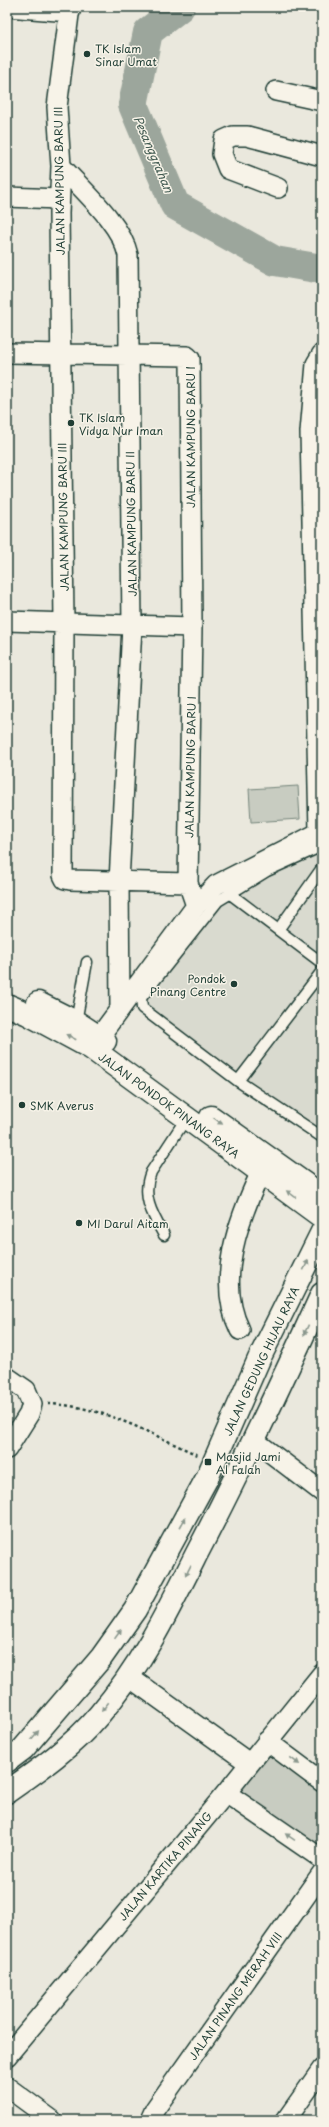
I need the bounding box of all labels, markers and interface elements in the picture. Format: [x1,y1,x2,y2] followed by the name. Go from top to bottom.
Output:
[95,40,157,70] place label: TK Islam Sinar Umat
[82,49,92,59] marker: TK Islam Sinar Umat
[49,107,69,255] street label: JALAN KAMPUNG BARU III
[130,113,179,196] water label: Pesanggrahan
[182,366,199,508] street label: JALAN KAMPUNG BARU I
[79,409,164,439] place label: TK Islam Vidya Nur Iman
[66,418,76,428] marker: TK Islam Vidya Nur Iman
[53,443,73,591] street label: JALAN KAMPUNG BARU III
[121,451,141,597] street label: JALAN KAMPUNG BARU II
[180,696,200,838] street label: JALAN KAMPUNG BARU I
[150,970,226,1000] place label: Pondok Pinang Centre
[229,979,239,989] marker: Pondok Pinang Centre
[65,1034,77,1040] one-way arrow
[95,1048,243,1162] street label: JALAN PONDOK PINANG RAYA
[30,1097,94,1114] place label: SMK Averus
[17,1100,27,1110] marker: SMK Averus
[212,1117,223,1125] one-way arrow
[285,1190,296,1198] one-way arrow
[87,1215,169,1232] place label: MI Darul Aitam
[74,1218,84,1228] marker: MI Darul Aitam
[303,1259,309,1271] one-way arrow
[219,1284,303,1438] street label: JALAN GEDUNG HIJAU RAYA
[303,1324,309,1335] one-way arrow
[216,1448,281,1478] place label: Masjid Jami Al Falah
[203,1457,213,1467] marker: Masjid Jami Al Falah
[180,1516,186,1528] one-way arrow
[185,1566,191,1577] one-way arrow
[114,1629,122,1640] one-way arrow
[101,1702,109,1713] one-way arrow
[31,1729,40,1740] one-way arrow
[289,1757,300,1766] one-way arrow
[114,1808,216,1924] street label: JALAN KARTIKA PINANG
[285,1833,295,1841] one-way arrow
[184,1929,286,2063] street label: JALAN PINANG MERAH VIII

